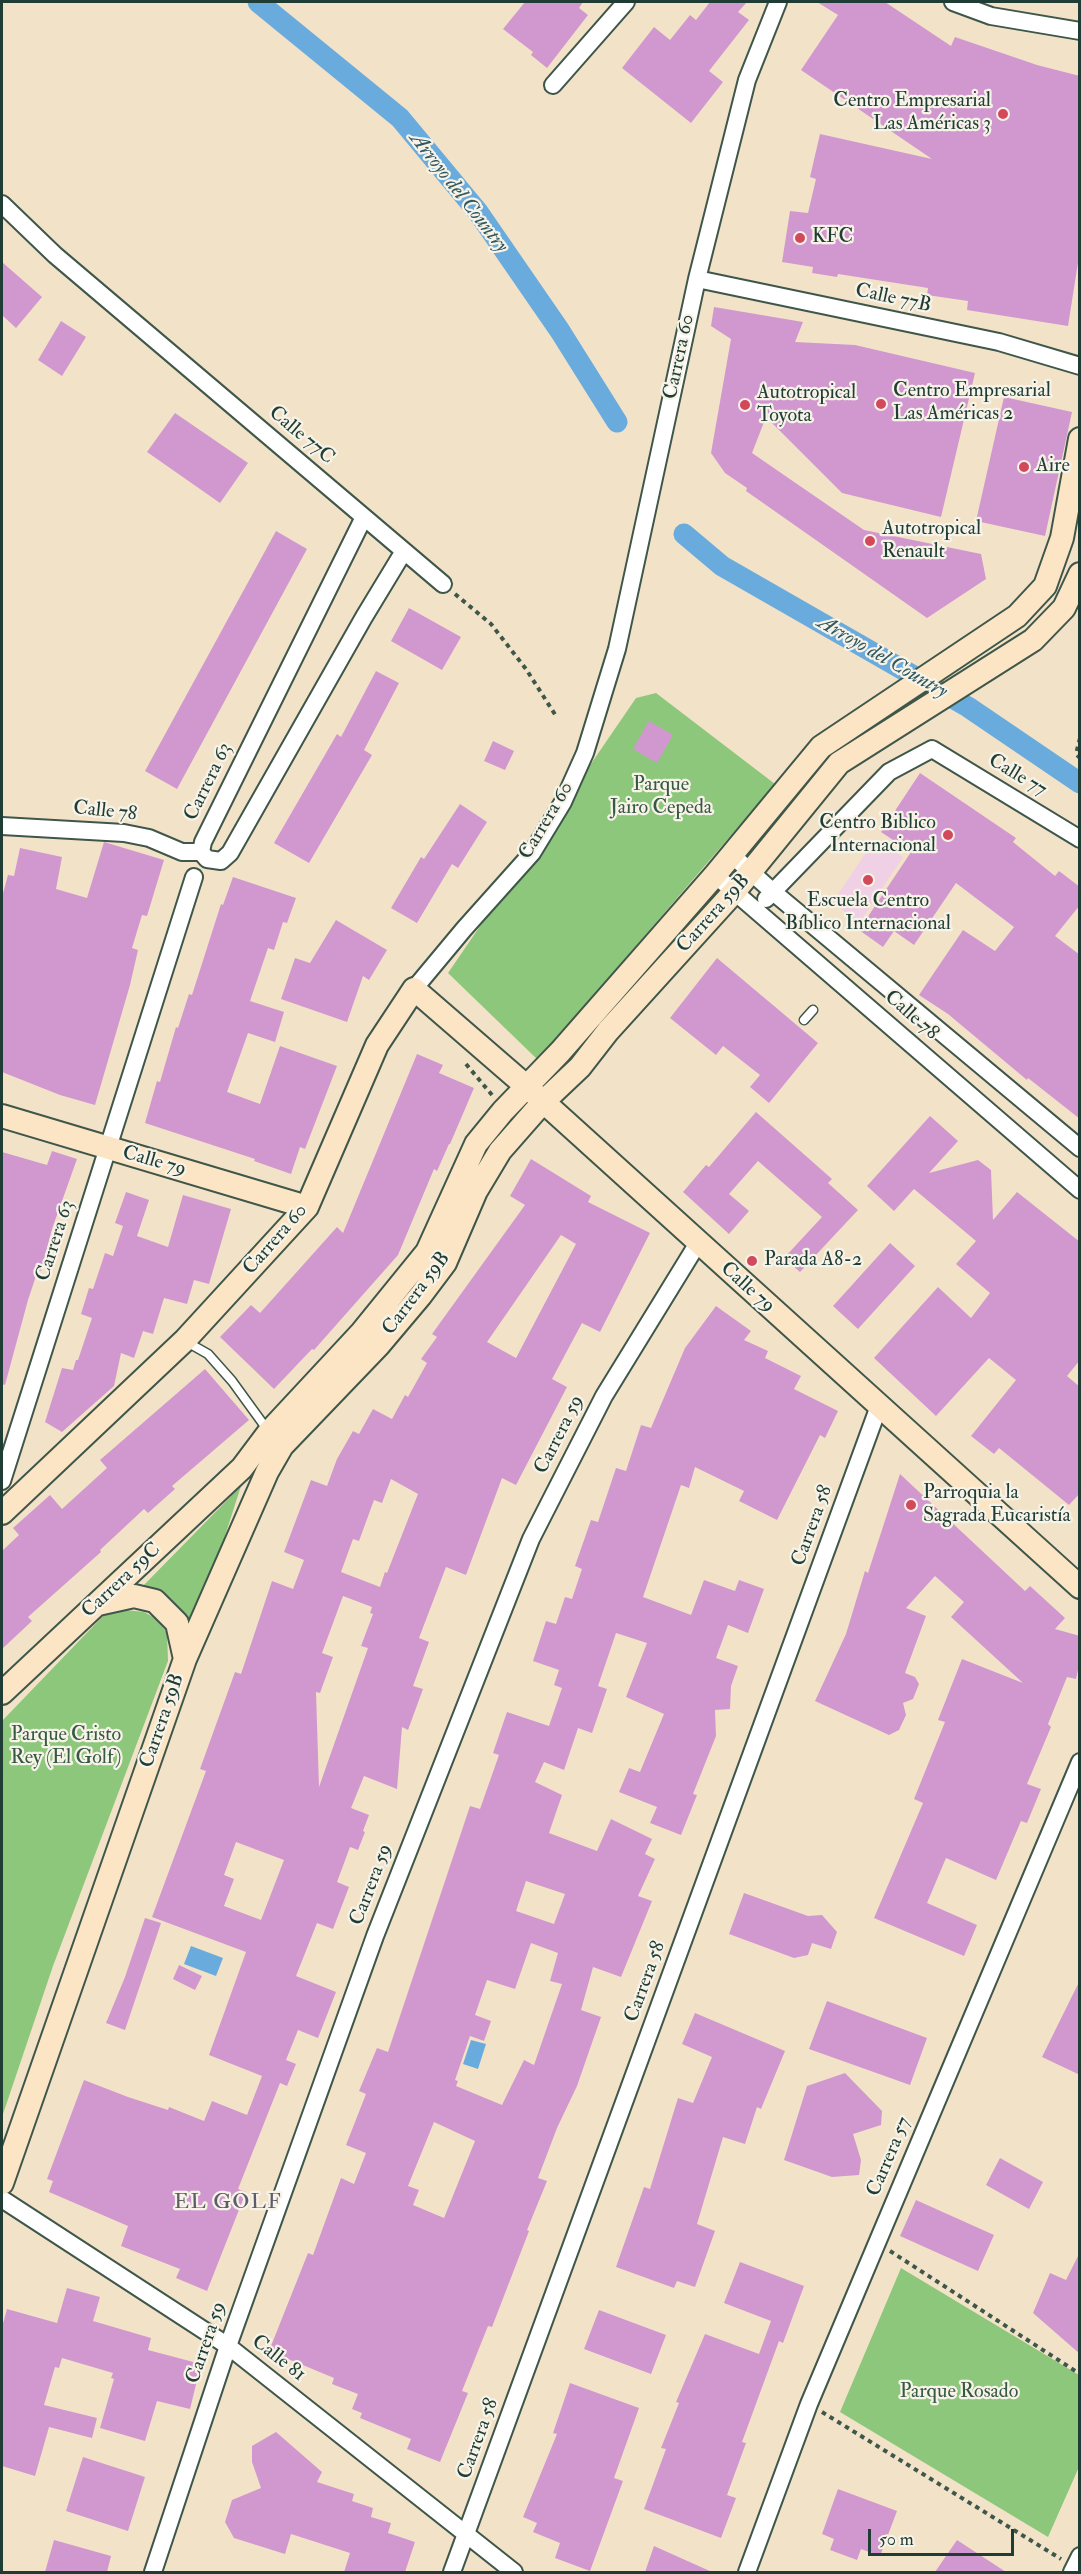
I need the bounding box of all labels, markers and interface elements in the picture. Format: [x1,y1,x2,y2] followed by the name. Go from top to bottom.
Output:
[833,90,991,137] place label: Centro Empresarial Las Américas 3
[996,107,1010,121] marker: Centro Empresarial Las Américas 3
[403,128,513,258] water label: Arroyo del Country
[812,226,853,250] place label: KFC
[793,231,807,245] marker: KFC
[853,279,933,319] street label: Calle 77B
[659,312,701,402] street label: Carrera 60
[893,380,1051,427] place label: Centro Empresarial Las Américas 2
[757,382,856,429] place label: Autotropical Toyota
[874,397,888,411] marker: Centro Empresarial Las Américas 2
[738,398,752,412] marker: Autotropical Toyota
[263,402,339,470] street label: Calle 77C
[1036,455,1070,479] place label: Aire
[1017,460,1031,474] marker: Aire
[882,518,981,565] place label: Autotropical Renault
[863,534,877,548] marker: Autotropical Renault
[812,611,952,705] water label: Arroyo del Country
[180,739,238,825] street label: Carrera 63
[983,749,1051,803] street label: Calle 77
[610,774,712,821] park label: Parque Jairo Cepeda
[515,778,579,864] street label: Carrera 60
[72,797,138,827] street label: Calle 78
[819,812,936,859] place label: Centro Biblico Internacional
[941,828,955,842] marker: Centro Biblico Internacional
[672,870,756,958] street label: Carrera 59B
[861,873,875,887] marker: Escuela Centro Bíblico Internacional
[785,890,951,937] place label: Escuela Centro Bíblico Internacional
[879,986,943,1046] street label: Calle 78
[119,1142,189,1182] street label: Calle 79
[32,1198,80,1284] street label: Carrera 63
[239,1200,313,1280] street label: Carrera 60
[378,1248,456,1340] street label: Carrera 59B
[764,1249,862,1273] place label: Parada A8-2
[745,1254,759,1268] marker: Parada A8-2
[715,1257,779,1319] street label: Calle 79
[530,1392,590,1478] street label: Carrera 59
[787,1482,839,1570] street label: Carrera 58
[923,1482,1071,1529] place label: Parroquia la Sagrada Eucaristía
[904,1498,918,1512] marker: Parroquia la Sagrada Eucaristía
[77,1538,167,1624] street label: Carrera 59C
[136,1671,190,1771] street label: Carrera 59B
[11,1724,121,1771] park label: Parque Cristo Rey (El Golf)
[346,1841,398,1929] street label: Carrera 59
[620,1938,672,2026] street label: Carrera 58
[863,2114,917,2200] street label: Carrera 57
[174,2190,282,2216] district label: EL GOLF
[182,2299,232,2387] street label: Carrera 59
[246,2330,310,2388] street label: Calle 81
[900,2381,1018,2405] park label: Parque Rosado
[453,2395,505,2483] street label: Carrera 58
[871,2517,1016,2555] scale bar
[879,2528,914,2551] text: 50 m

